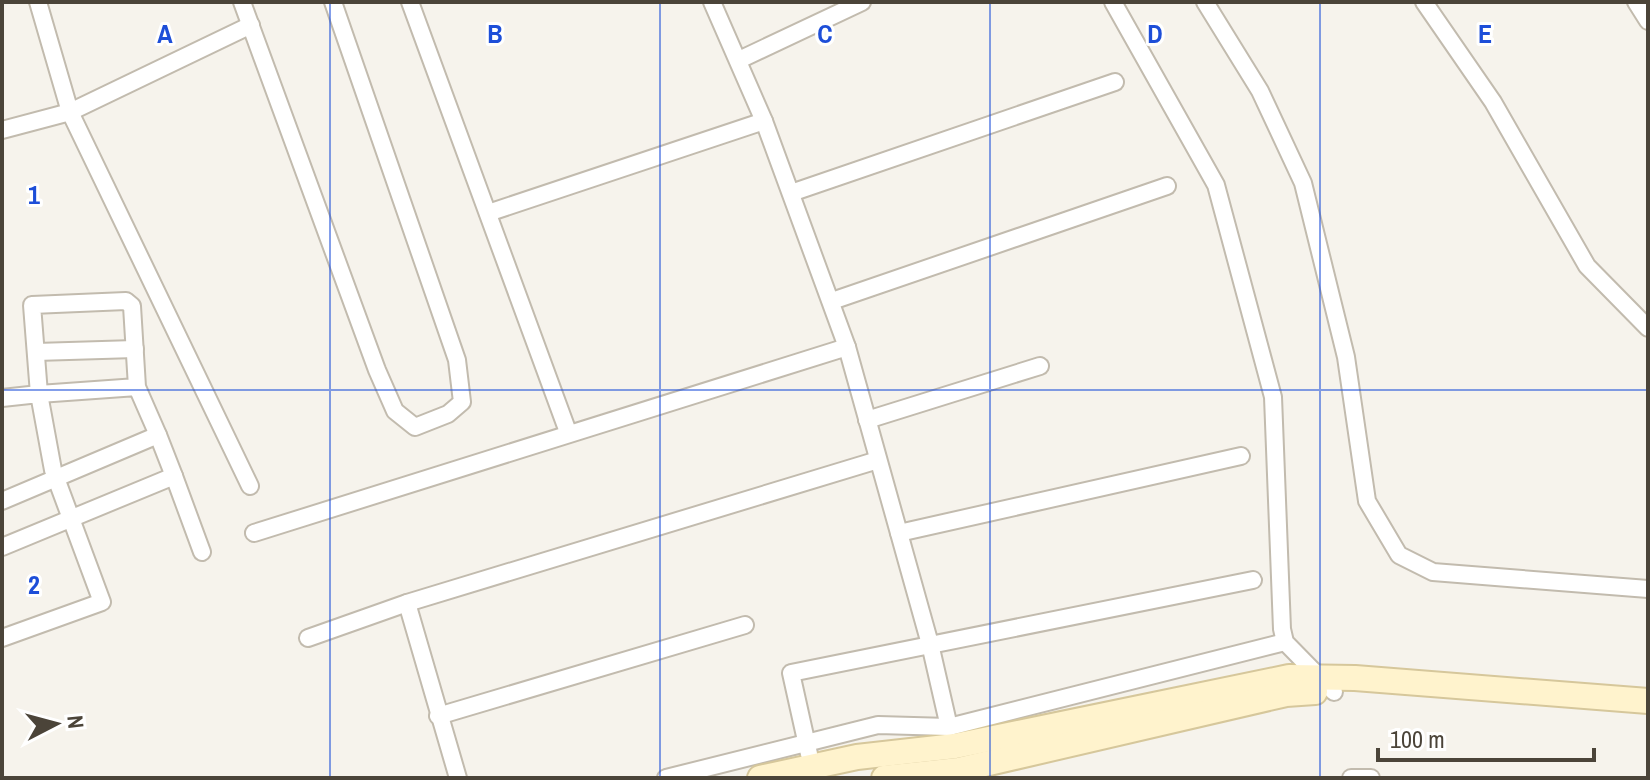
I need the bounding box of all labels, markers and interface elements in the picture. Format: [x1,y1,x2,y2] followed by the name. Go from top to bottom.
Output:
[157,16,173,51] text: A
[487,16,503,51] text: B
[817,16,833,51] text: C
[1147,16,1163,51] text: D
[1478,16,1492,51] text: E
[28,177,40,212] text: 1
[28,567,40,602] text: 2
[16,684,96,764] north arrow
[1378,712,1594,762] scale bar
[60,714,91,730] text: N
[1390,723,1445,755] text: 100 m

